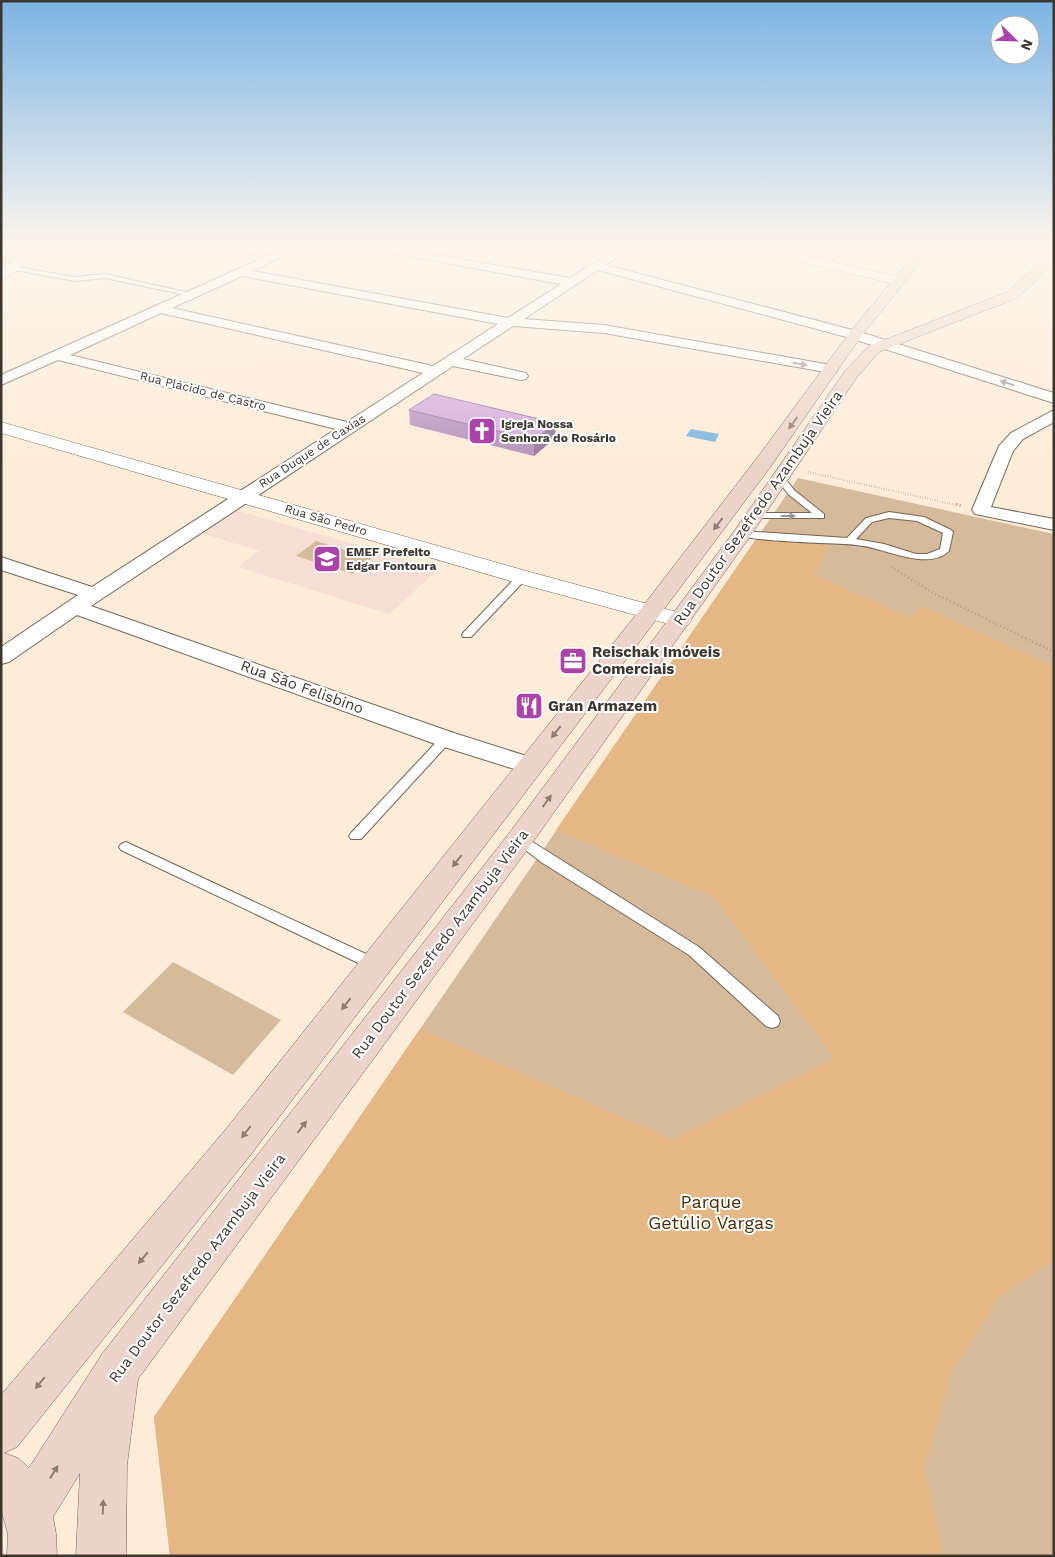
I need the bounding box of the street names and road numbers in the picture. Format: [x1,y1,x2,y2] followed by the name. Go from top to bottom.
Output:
[139,369,267,413] street label: Rua Plácido de Castro
[670,387,847,629] street label: Rua Doutor Sezefredo Azambuja Vieira
[256,411,368,491] street label: Rua Duque de Caxias
[283,502,369,538] street label: Rua São Pedro
[238,656,366,718] street label: Rua São Felisbino
[348,825,533,1062] street label: Rua Doutor Sezefredo Azambuja Vieira
[105,1149,290,1386] street label: Rua Doutor Sezefredo Azambuja Vieira

